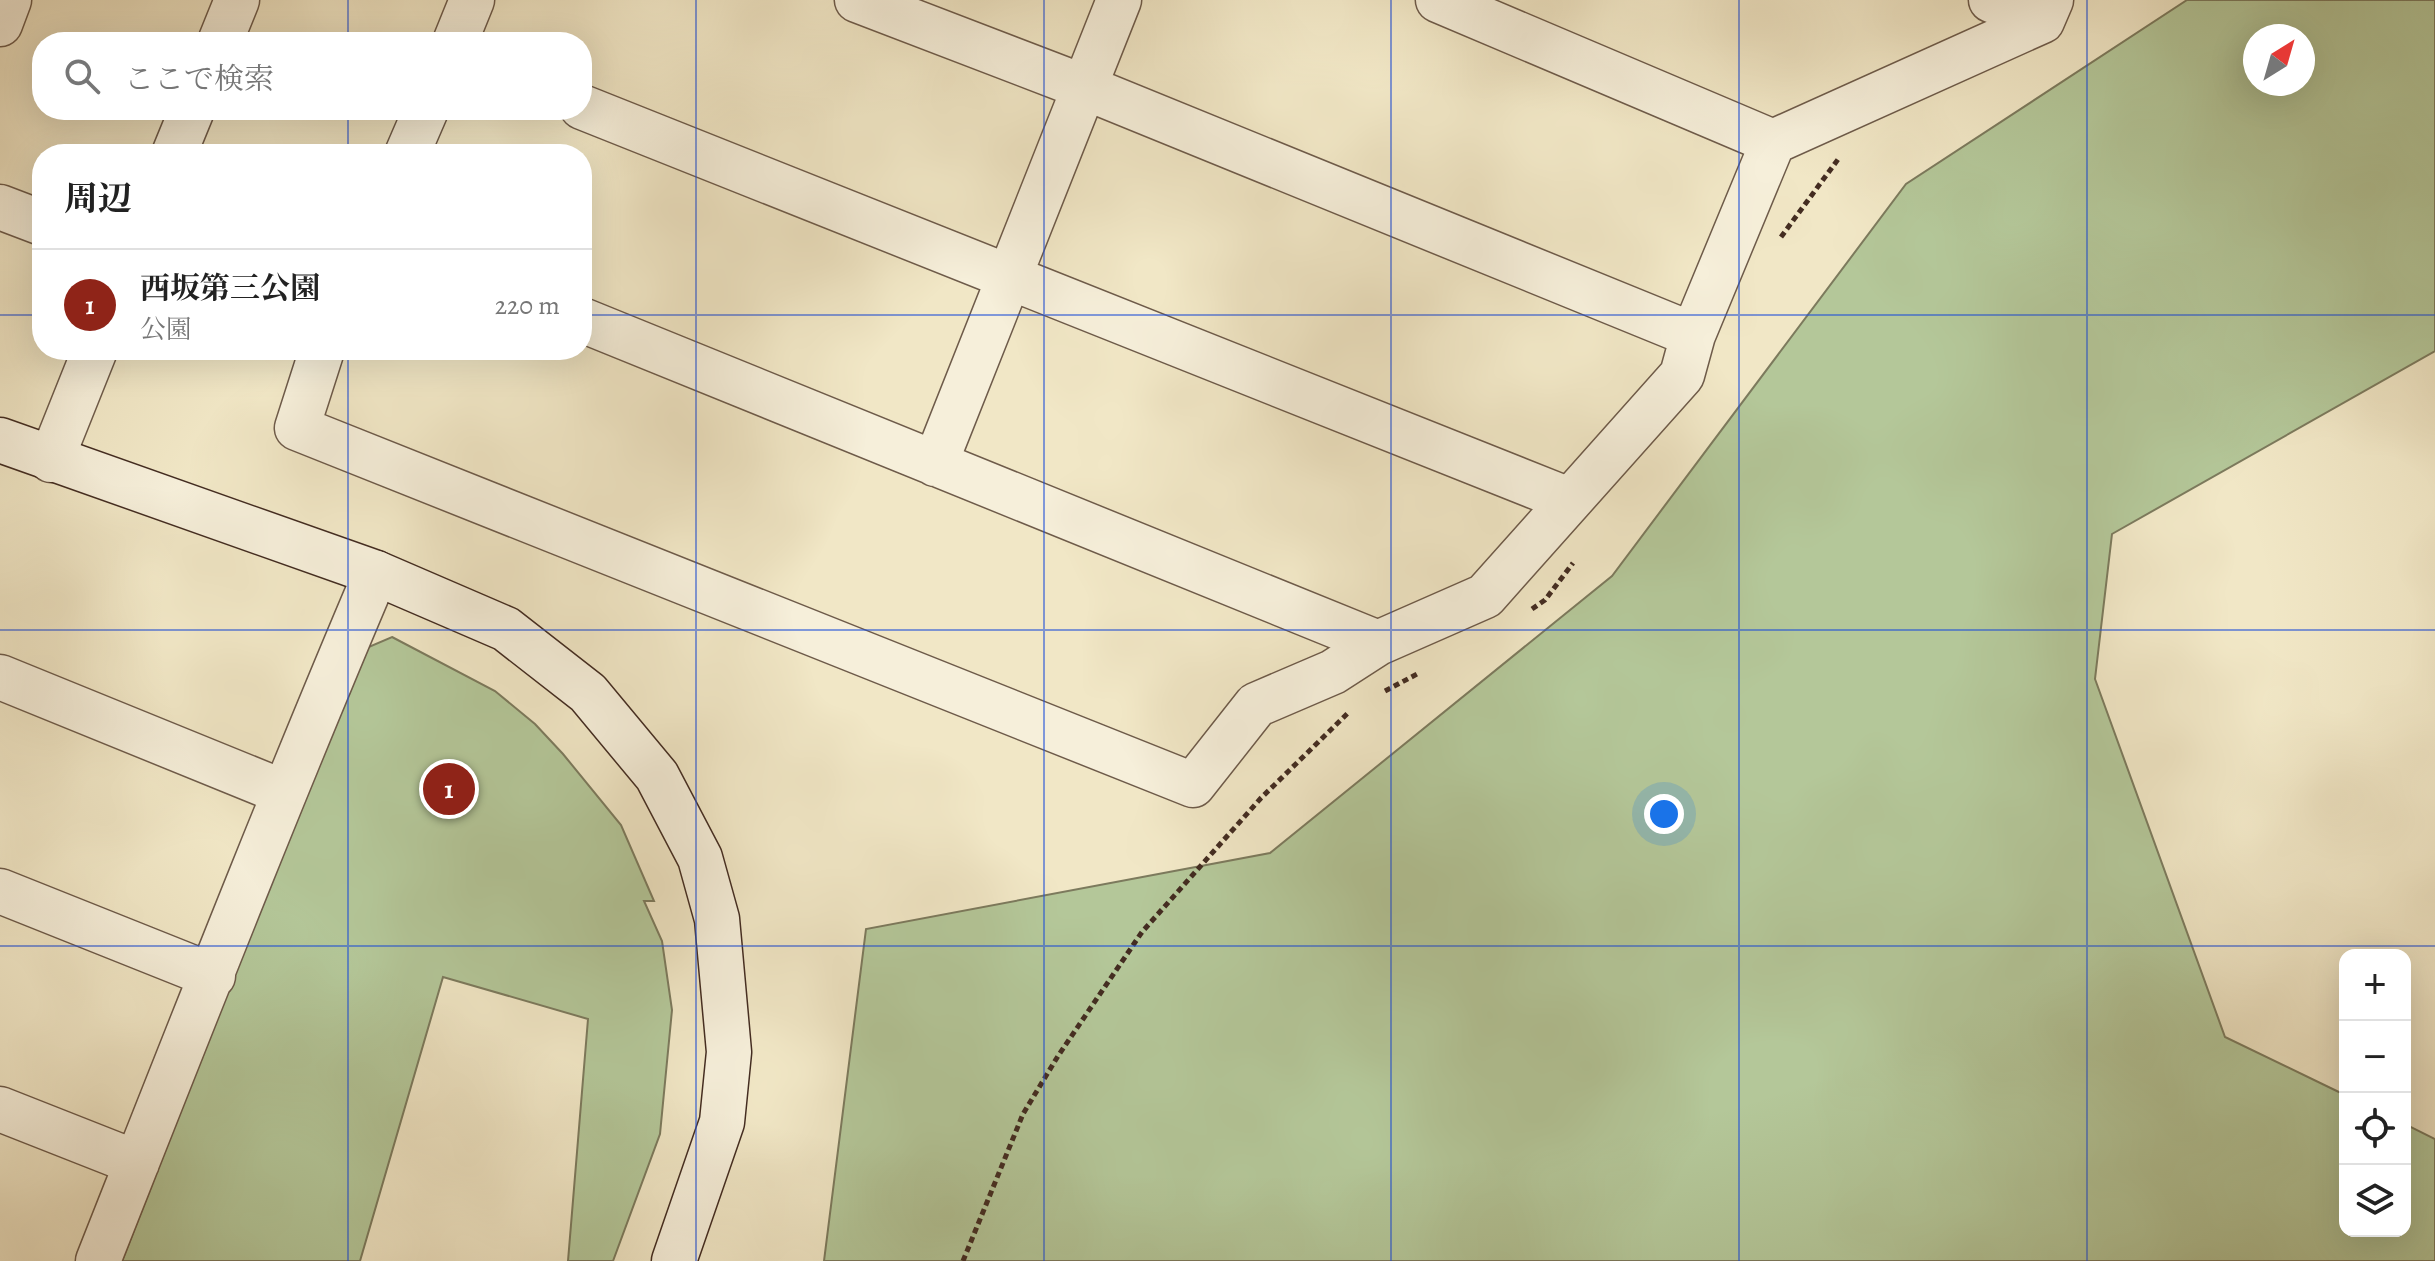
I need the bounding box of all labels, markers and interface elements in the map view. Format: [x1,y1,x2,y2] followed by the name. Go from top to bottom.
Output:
[2243,24,2315,96] north arrow
[32,32,592,120] search box
[60,54,104,98] icon: search
[124,59,274,99] text: ここで検索
[64,175,132,222] text: 周辺
[140,268,320,308] text: 西坂第三公園
[85,288,95,323] text: 1
[495,288,560,323] text: 220 m
[140,312,192,347] text: 公園
[423,759,475,819] pin: 1
[1644,794,1684,834] your location
[2339,949,2411,1237] map controls
[2339,949,2411,1021] button: +
[2339,1021,2411,1093] button: −
[2339,1093,2411,1165] button: locate
[2339,1165,2411,1237] button: layers

